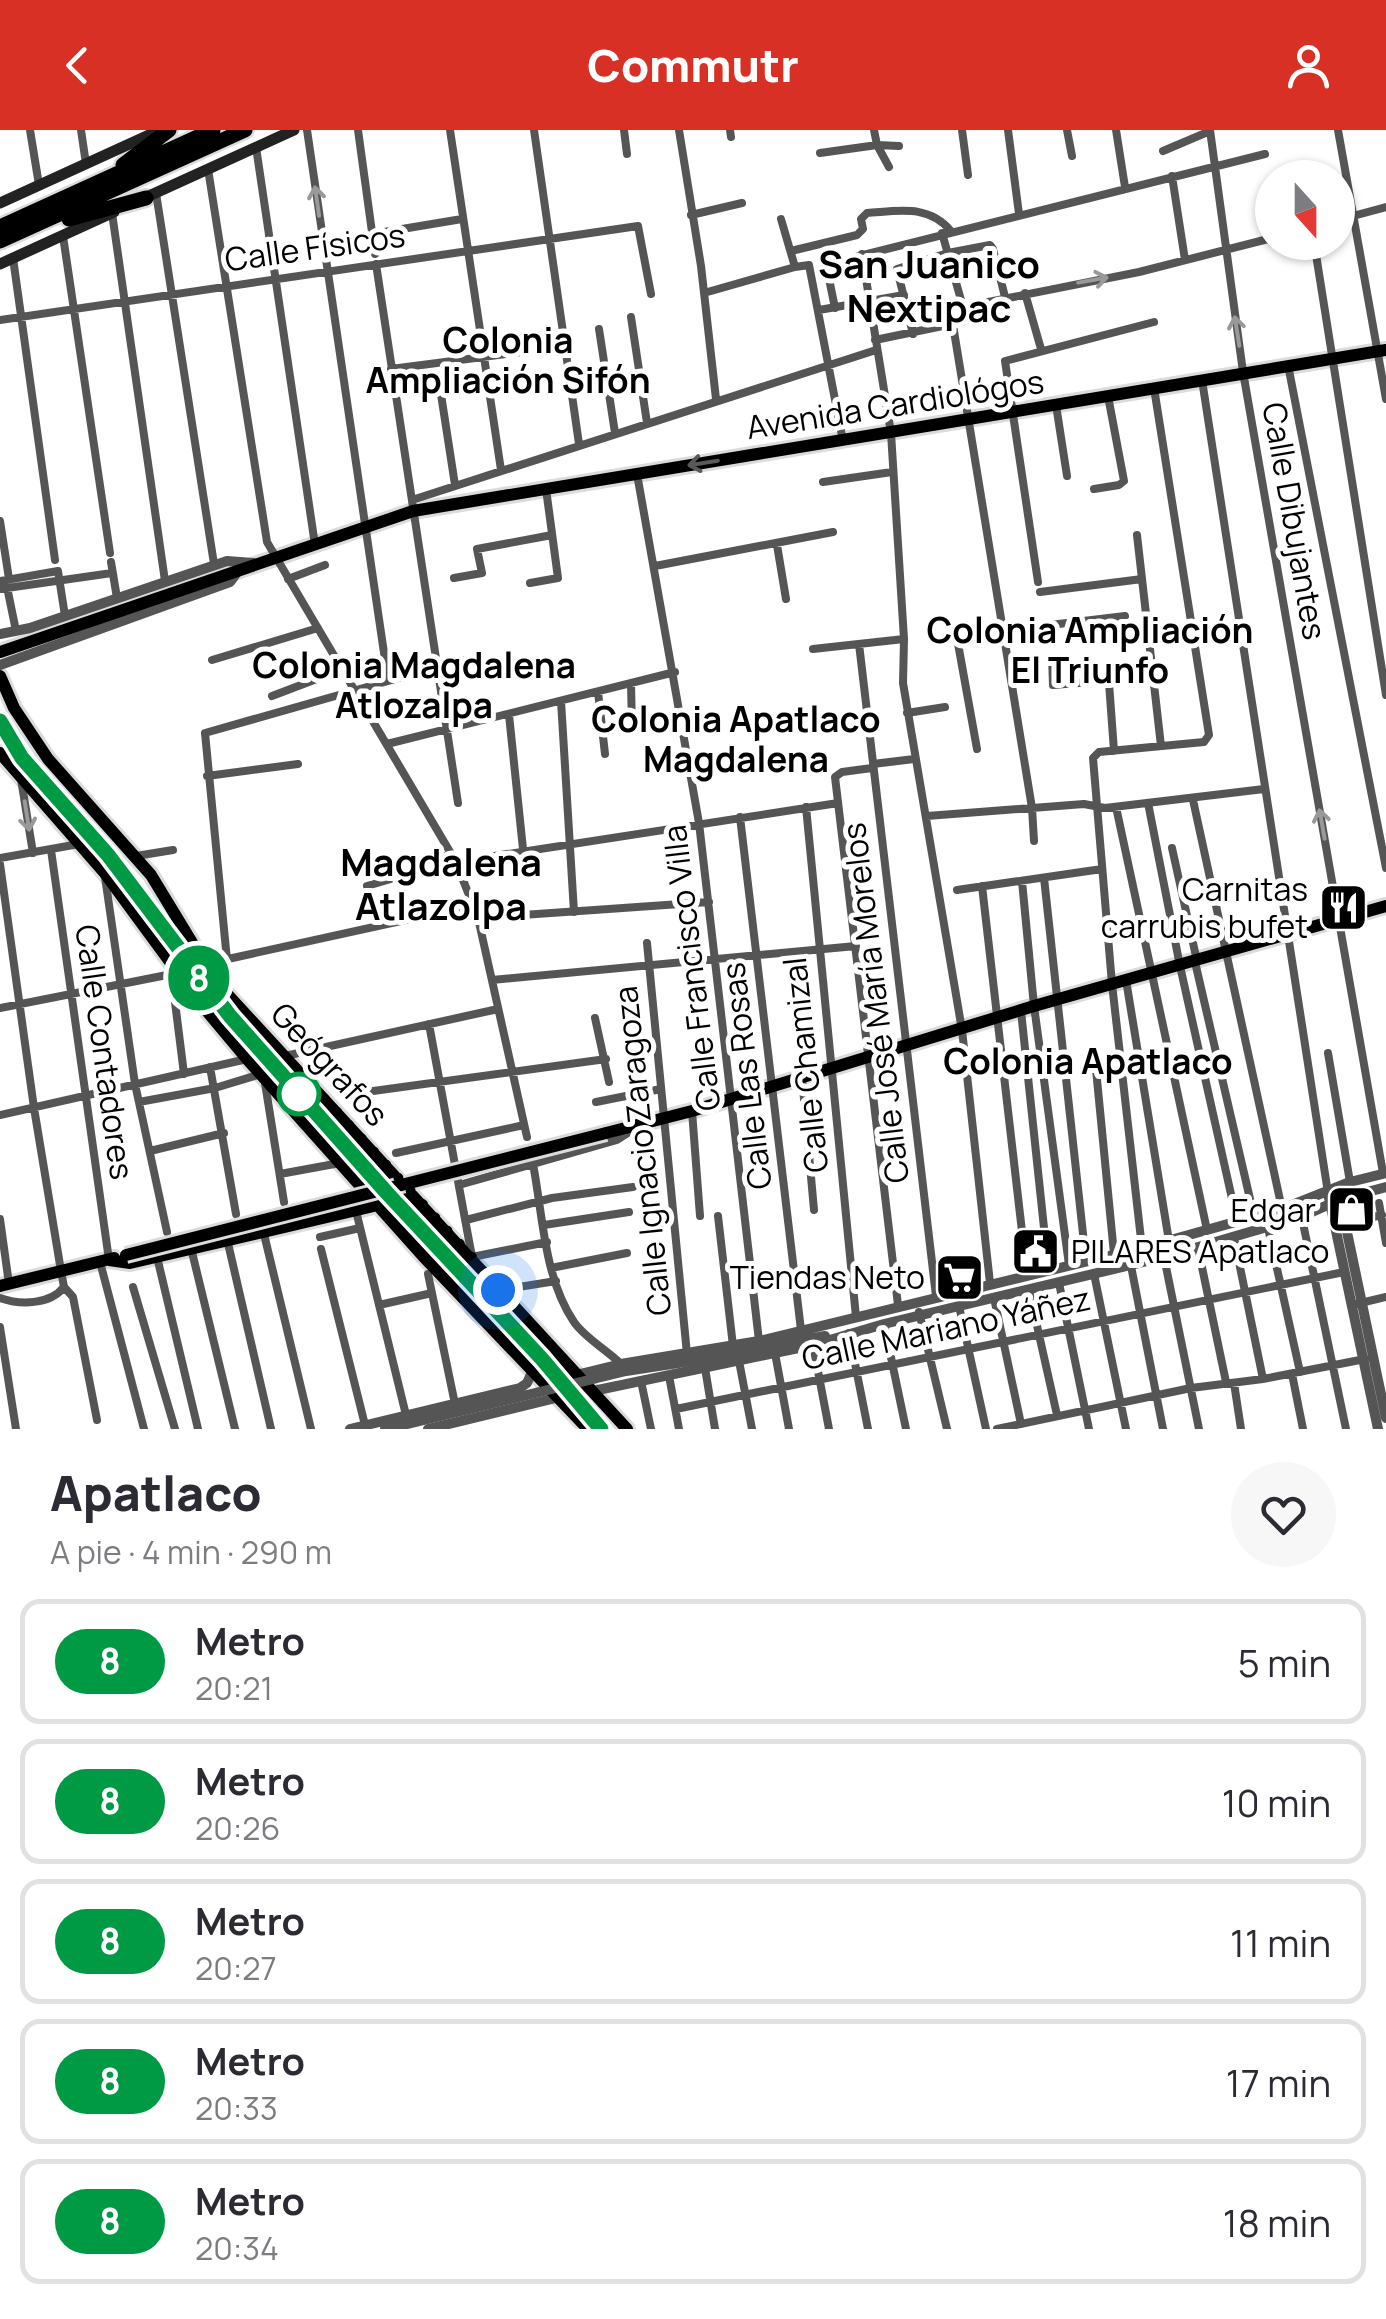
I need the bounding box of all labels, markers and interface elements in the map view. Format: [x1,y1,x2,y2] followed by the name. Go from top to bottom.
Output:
[587,34,799,96] text: Commutr
[50,38,105,93] icon: back
[1281,38,1336,93] icon: person
[1255,160,1355,260] north arrow
[1255,160,1355,260] map controls
[307,185,325,217] one-way arrow
[222,213,408,281] street label: Calle Físicos
[818,237,1040,333] district label: San Juanico Nextipac
[1076,270,1109,289] one-way arrow
[365,316,651,404] district label: Colonia Ampliación Sifón
[1227,316,1246,348] one-way arrow
[743,359,1047,449] street label: Avenida Cardiológos
[1252,399,1338,643] street label: Calle Dibujantes
[687,455,720,473] one-way arrow
[926,606,1254,694] district label: Colonia Ampliación El Triunfo
[252,641,576,729] district label: Colonia Magdalena Atlozalpa
[591,695,881,783] district label: Colonia Apatlaco Magdalena
[18,800,36,832] one-way arrow
[1312,808,1331,841] one-way arrow
[831,820,919,1186] street label: Calle José María Morelos
[652,823,730,1113] street label: Calle Francisco Villa
[340,835,542,931] district label: Magdalena Atlazolpa
[1101,867,1308,948] place label: Carnitas carrubis bufet
[1317,881,1369,933] restaurant icon: Carnitas carrubis bufet
[65,922,145,1182] street label: Calle Contadores
[166,946,232,1010] line badge: 8
[188,954,210,1002] text: 8
[772,955,838,1175] street label: Calle Chamizal
[710,960,782,1192] street label: Calle Las Rosas
[603,984,681,1318] street label: Calle Ignacio Zaragoza
[261,993,399,1135] street label: Geógrafos
[943,1037,1233,1085] district label: Colonia Apatlaco
[278,1073,320,1115] unlabelled marker
[1325,1184,1377,1236] shop icon: Edgar
[1231,1188,1316,1232] place label: Edgar
[1010,1225,1062,1277] public building icon: PILARES Apatlaco
[1071,1229,1329,1273] place label: PILARES Apatlaco
[934,1251,986,1303] supermarket icon: Tiendas Neto
[730,1255,925,1299] place label: Tiendas Neto
[473,1265,523,1315] your location
[798,1276,1094,1380] street label: Calle Mariano Yáñez
[50,1460,262,1525] text: Apatlaco
[1231,1462,1336,1567] button: heart
[50,1530,332,1574] text: A pie · 4 min · 290 m
[195,1614,305,1666] text: Metro
[1238,1636,1331,1688] text: 5 min
[99,1637,121,1685] text: 8
[195,1666,273,1710] text: 20:21
[195,1754,305,1806] text: Metro
[1222,1776,1331,1828] text: 10 min
[99,1777,121,1825] text: 8
[195,1806,280,1850] text: 20:26
[195,1894,305,1946] text: Metro
[1230,1916,1331,1968] text: 11 min
[99,1917,121,1965] text: 8
[195,1946,277,1990] text: 20:27
[195,2034,305,2086] text: Metro
[1226,2056,1331,2108] text: 17 min
[99,2057,121,2105] text: 8
[195,2086,278,2130] text: 20:33
[195,2174,305,2226] text: Metro
[1223,2196,1331,2248] text: 18 min
[99,2197,121,2245] text: 8
[195,2226,279,2270] text: 20:34

